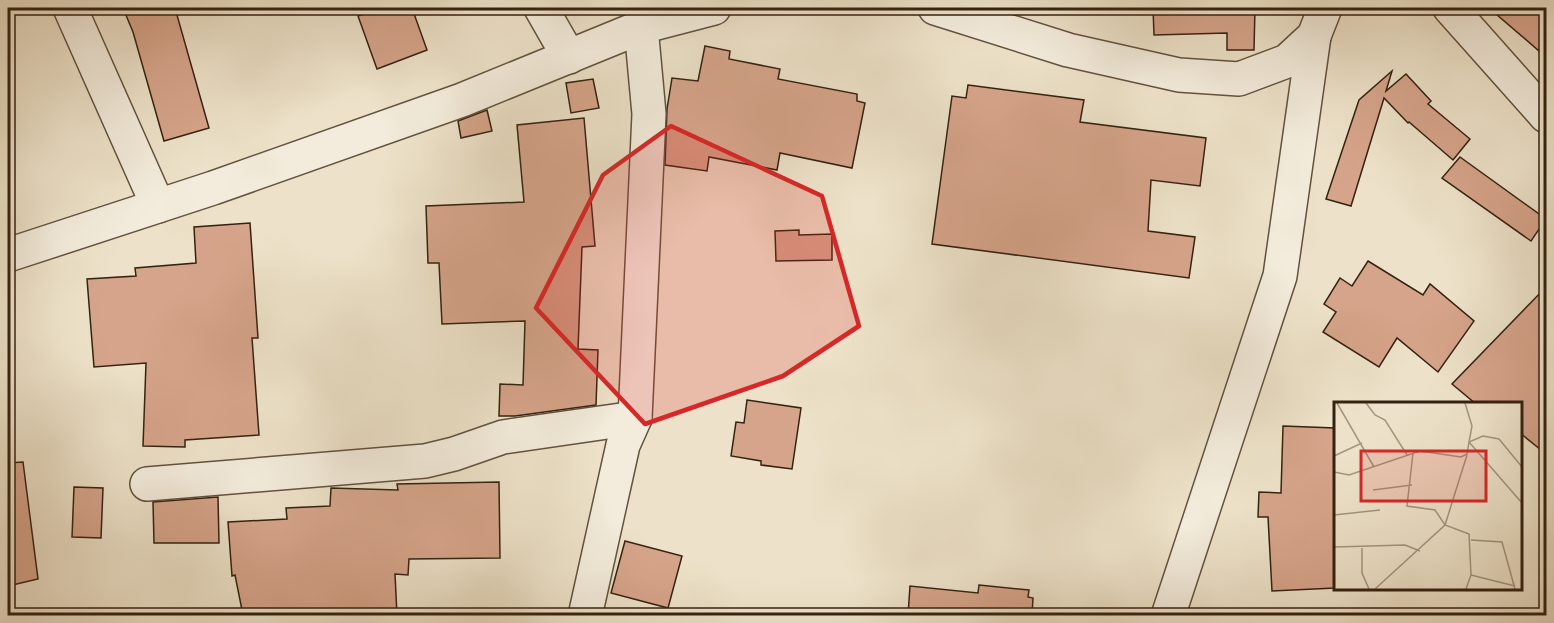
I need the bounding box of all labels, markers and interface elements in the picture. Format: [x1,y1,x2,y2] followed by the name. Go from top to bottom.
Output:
[1334,402,1521,590] inset map

